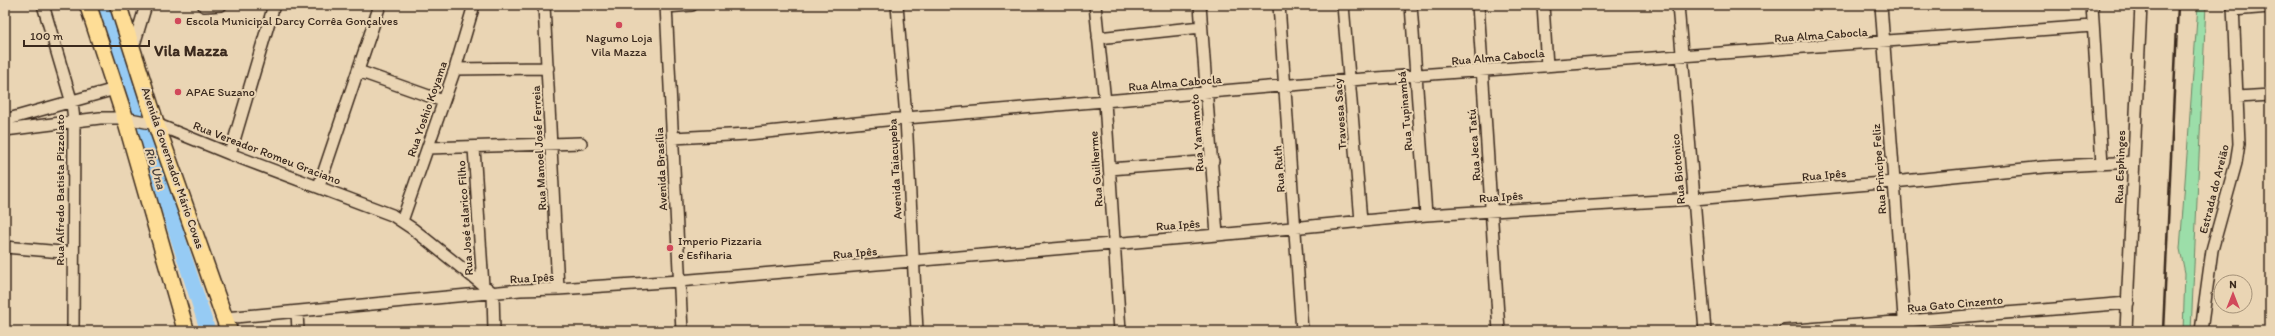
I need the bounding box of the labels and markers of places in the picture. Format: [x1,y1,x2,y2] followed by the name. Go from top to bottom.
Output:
[186,14,398,28] place label: Escola Municipal Darcy Corrêa Gonçalves
[173,16,183,26] marker: Escola Municipal Darcy Corrêa Gonçalves
[614,20,624,30] marker: Nagumo Loja Vila Mazza
[586,31,652,59] place label: Nagumo Loja Vila Mazza
[186,85,255,99] place label: APAE Suzano
[173,87,183,97] marker: APAE Suzano
[678,234,763,262] place label: Imperio Pizzaria e Esfiharia
[665,243,675,253] marker: Imperio Pizzaria e Esfiharia

